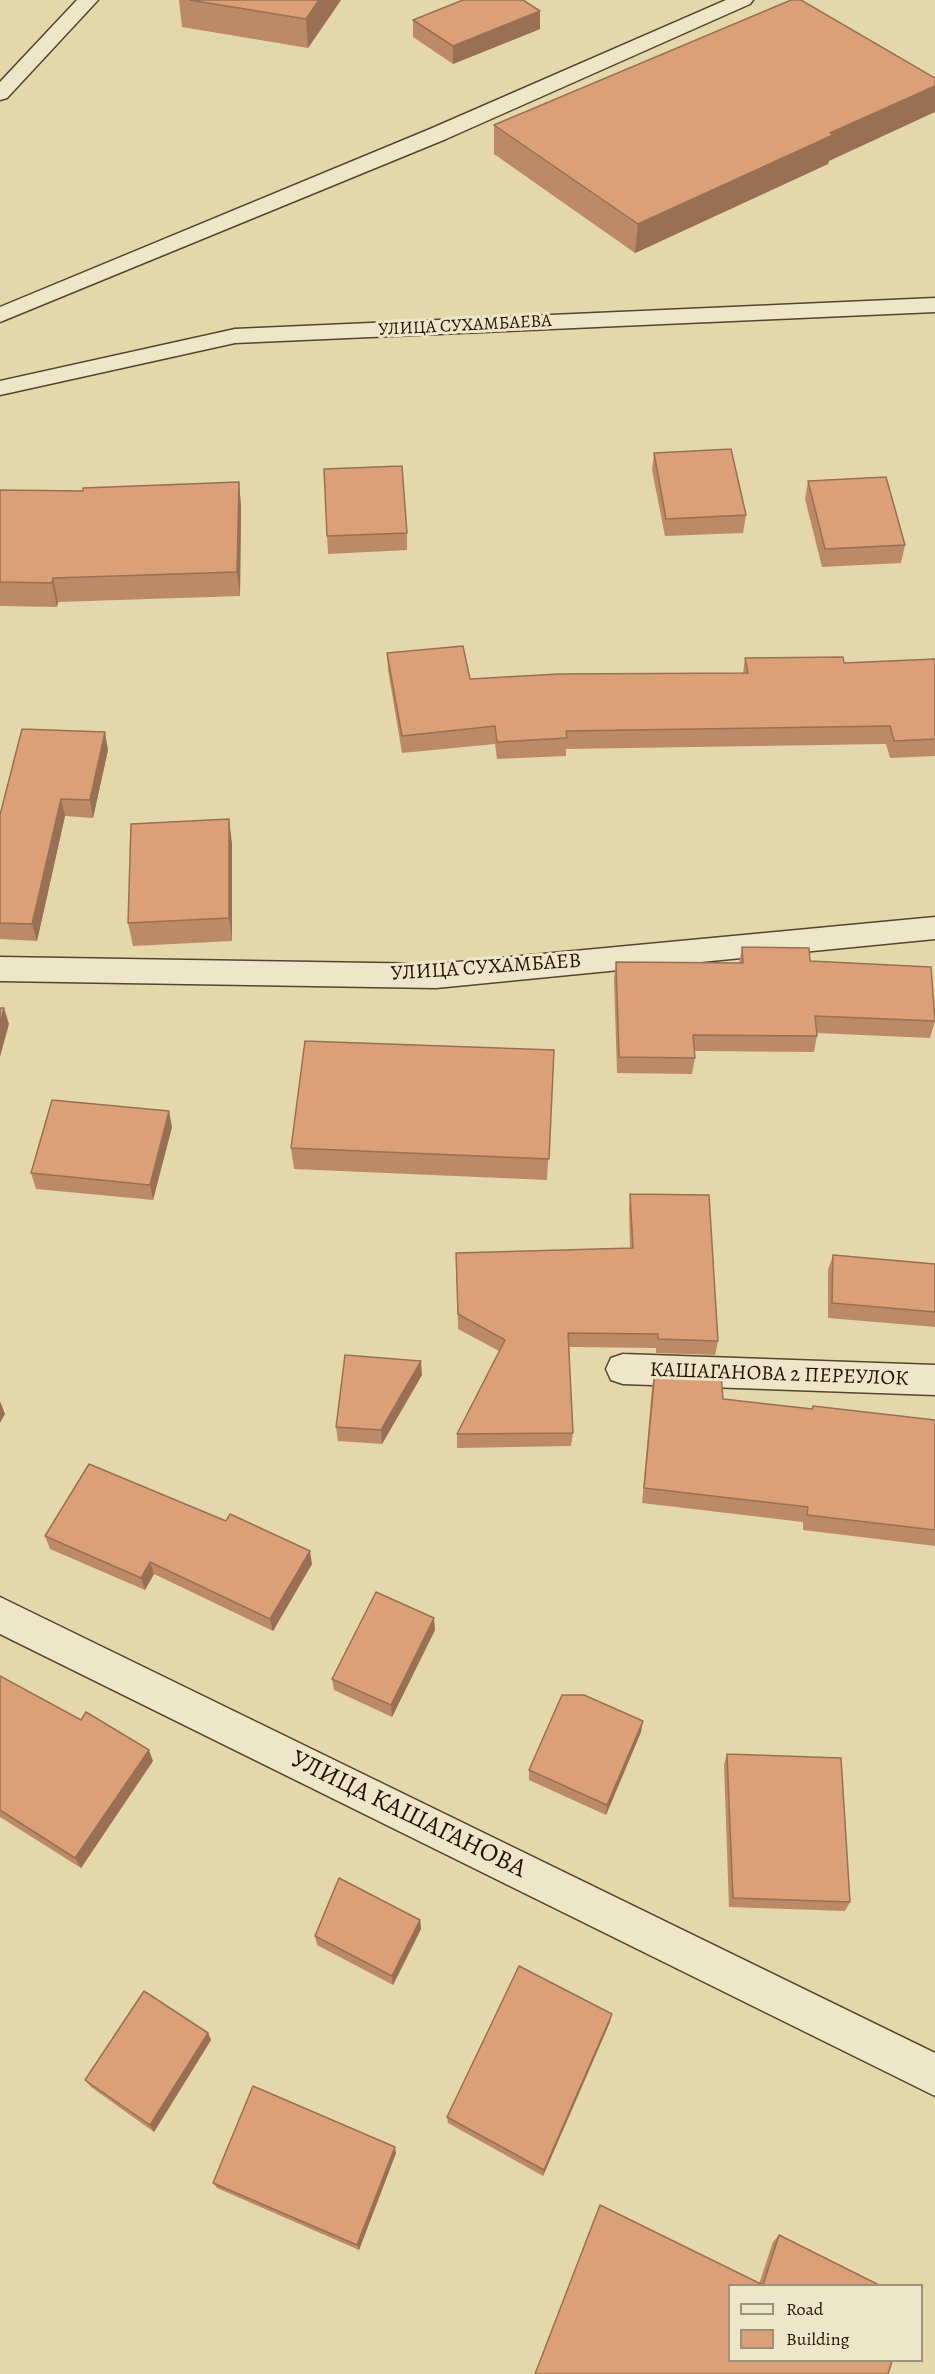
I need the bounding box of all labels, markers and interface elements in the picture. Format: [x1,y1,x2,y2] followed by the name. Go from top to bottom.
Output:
[378,311,552,341] street label: УЛИЦА СУХАМБАЕВА
[390,949,582,987] street label: УЛИЦА СУХАМБАЕВ
[649,1358,909,1392] street label: КАШАГАНОВА 2 ПЕРЕУЛОК
[285,1744,531,1886] street label: УЛИЦА КАШАГАНОВА
[728,2284,923,2362] legend
[786,2297,823,2321] text: Road
[786,2327,850,2351] text: Building

